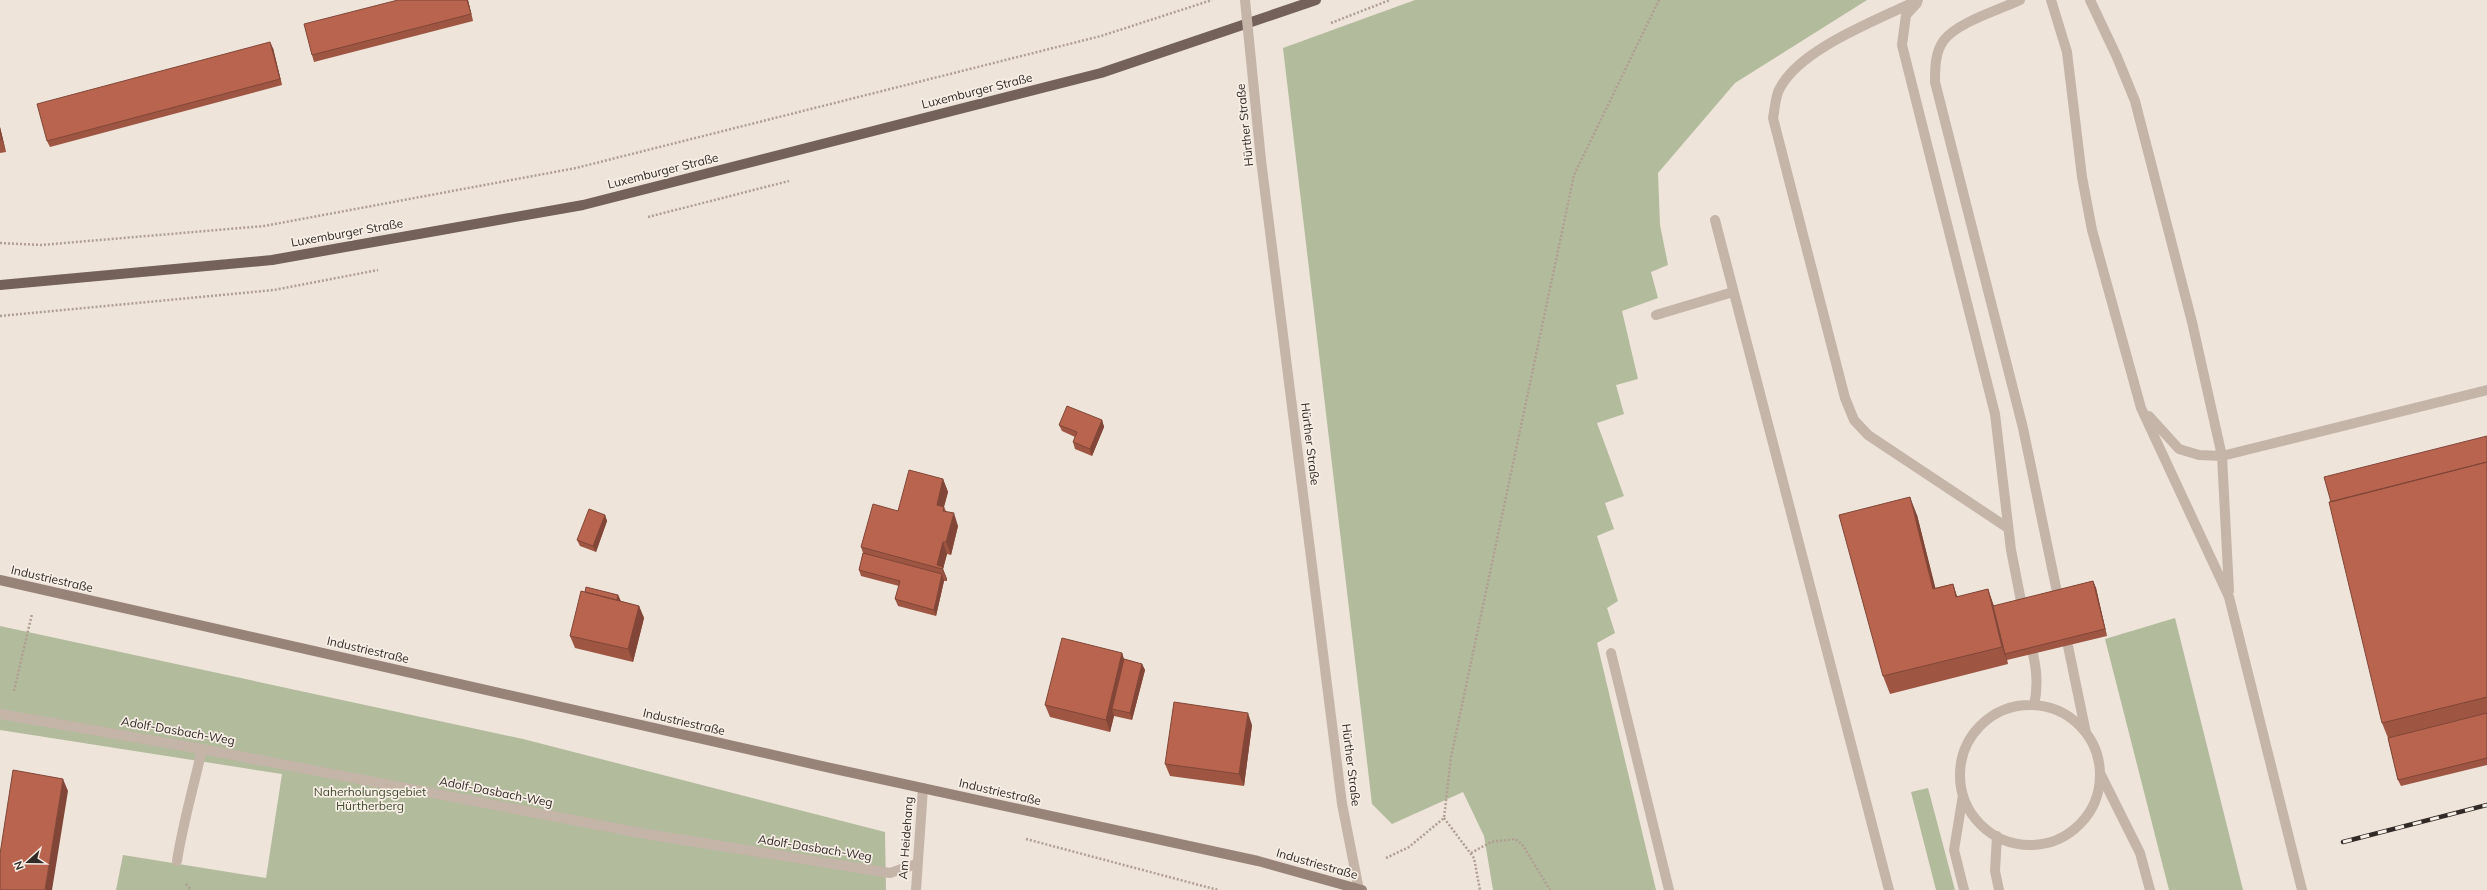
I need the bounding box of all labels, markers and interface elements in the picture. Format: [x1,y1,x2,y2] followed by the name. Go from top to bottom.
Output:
[920,69,1034,112] street label: Luxemburger Straße
[1233,83,1256,167] street label: Hürther Straße
[606,149,720,192] street label: Luxemburger Straße
[290,215,404,250] street label: Luxemburger Straße
[1298,402,1323,486] street label: Hürther Straße
[10,562,95,595] street label: Industriestraße
[326,633,411,666] street label: Industriestraße
[642,705,727,738] street label: Industriestraße
[120,713,236,748] street label: Adolf-Dasbach-Weg
[1339,723,1364,807] street label: Hürther Straße
[438,773,554,810] street label: Adolf-Dasbach-Weg
[958,775,1043,808] street label: Industriestraße
[314,784,426,813] park label: Naherholungsgebiet Hürtherberg
[895,796,916,880] street label: Am Heidehang
[757,831,873,864] street label: Adolf-Dasbach-Weg
[8,842,48,882] north arrow
[1275,845,1359,882] street label: Industriestraße
[11,859,27,872] text: N

